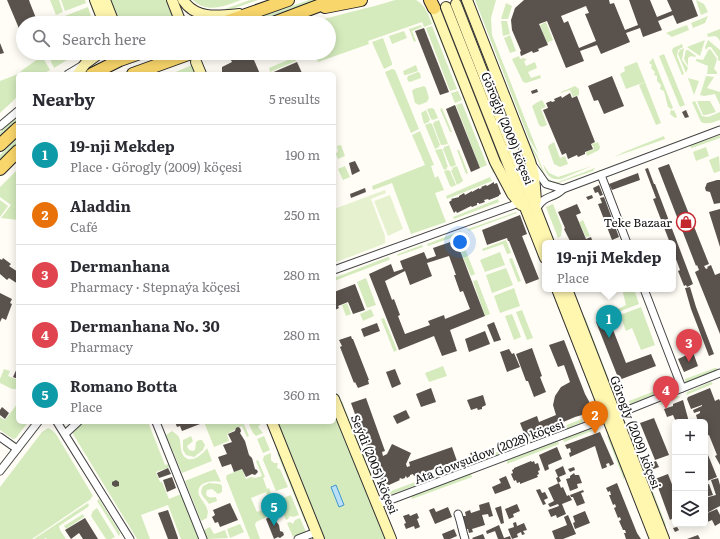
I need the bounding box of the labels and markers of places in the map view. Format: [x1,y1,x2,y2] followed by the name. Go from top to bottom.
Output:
[675,211,697,233] shop icon: Teke Bazaar
[603,213,672,231] place label: Teke Bazaar
[596,305,622,338] pin: 1
[676,329,702,362] pin: 3
[653,376,679,409] pin: 4
[582,401,608,434] pin: 2
[261,493,287,526] pin: 5

